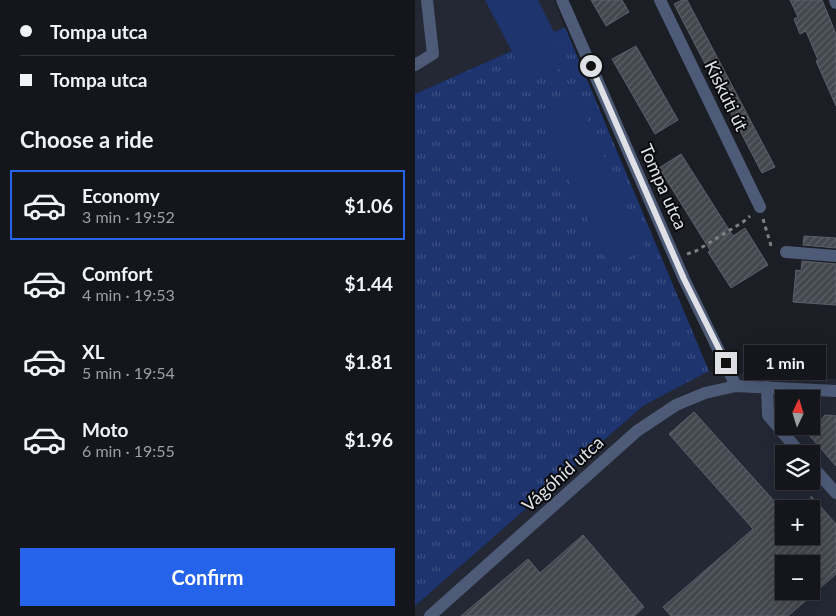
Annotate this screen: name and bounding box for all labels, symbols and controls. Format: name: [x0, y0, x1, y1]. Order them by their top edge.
text: Tompa utca: [50, 20, 148, 43]
route start: [580, 55, 602, 77]
street label: Kiskúti út: [700, 57, 754, 135]
text: Tompa utca: [50, 68, 148, 91]
text: Choose a ride: [20, 126, 154, 153]
street label: Tompa utca: [635, 141, 692, 233]
icon: car: [22, 183, 67, 228]
text: Economy: [82, 184, 160, 207]
text: $1.06: [344, 194, 393, 217]
text: 3 min · 19:52: [82, 207, 175, 226]
icon: car: [22, 261, 67, 306]
text: Comfort: [82, 262, 153, 285]
text: $1.44: [344, 272, 393, 295]
text: 4 min · 19:53: [82, 285, 175, 304]
icon: car: [22, 339, 67, 384]
text: XL: [82, 340, 105, 363]
callout: 1 min: [743, 346, 826, 380]
text: $1.81: [344, 350, 393, 373]
route end: [715, 352, 737, 374]
text: 1 min: [765, 353, 805, 372]
text: 5 min · 19:54: [82, 363, 175, 382]
north arrow: [775, 390, 820, 435]
map controls: [775, 390, 820, 600]
icon: car: [22, 417, 67, 462]
text: Moto: [82, 418, 128, 441]
text: $1.96: [344, 428, 393, 451]
street label: Vágóhíd utca: [517, 431, 608, 516]
text: 6 min · 19:55: [82, 441, 175, 460]
button: layers: [775, 445, 820, 490]
button: +: [775, 500, 820, 545]
button: Confirm: [20, 548, 395, 606]
button: −: [775, 555, 820, 600]

